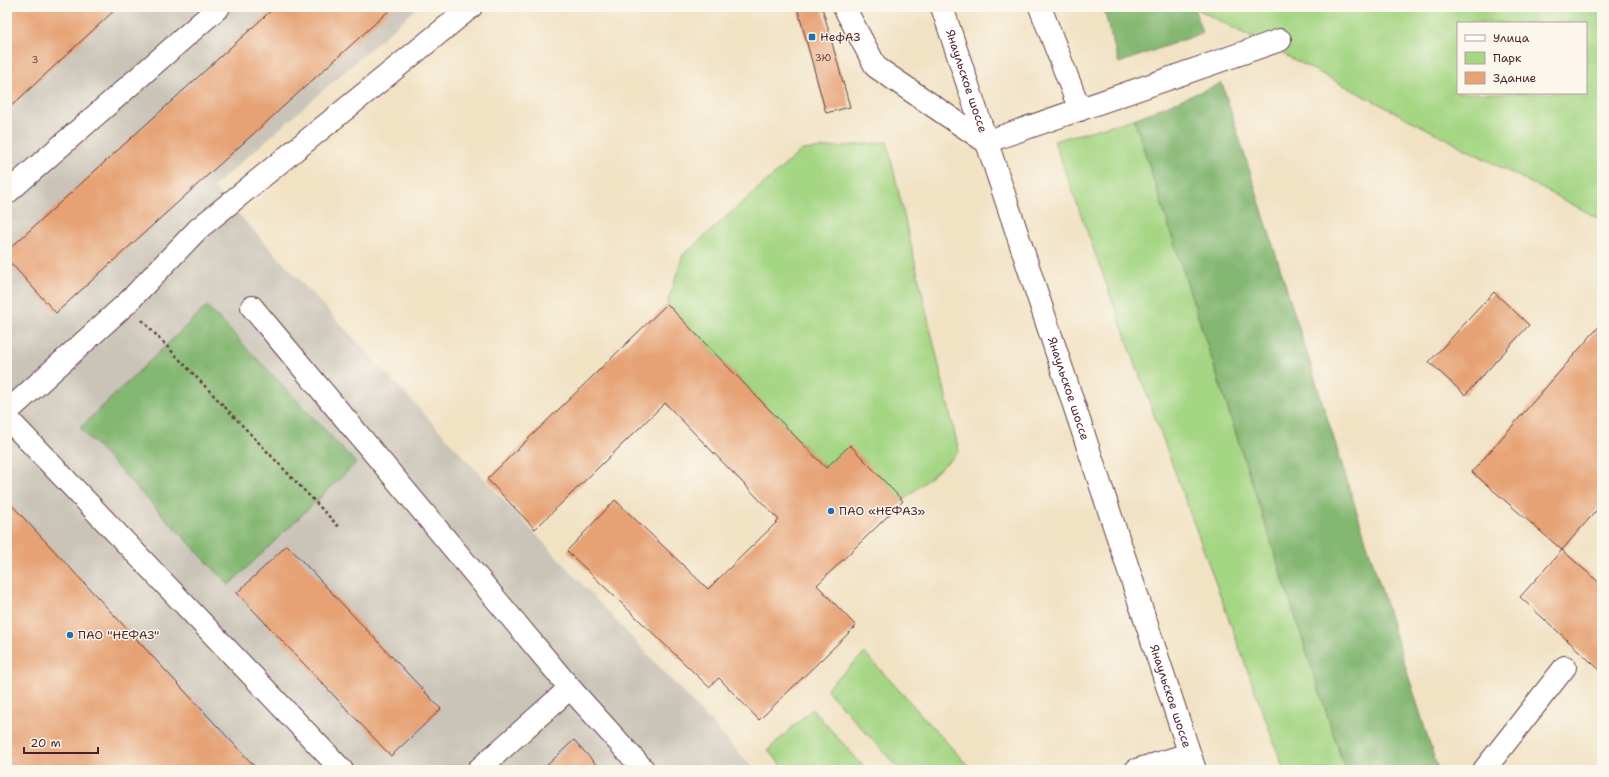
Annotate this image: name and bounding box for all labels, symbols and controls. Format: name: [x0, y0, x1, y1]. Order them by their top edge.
legend: [1457, 22, 1587, 94]
street label: Янаульское шоссе: [942, 27, 991, 135]
place label: НефАЗ: [820, 29, 860, 45]
text: Улица: [1493, 30, 1530, 46]
marker: НефАЗ: [807, 32, 817, 42]
text: Парк: [1493, 50, 1522, 66]
house number: 3Ю: [815, 51, 831, 64]
house number: 3: [32, 53, 39, 66]
text: Здание: [1493, 70, 1537, 86]
street label: Янаульское шоссе: [1044, 335, 1093, 442]
place label: ПАО «НЕФАЗ»: [839, 503, 926, 519]
marker: ПАО «НЕФАЗ»: [826, 506, 836, 516]
place label: ПАО "НЕФАЗ": [78, 627, 159, 643]
marker: ПАО "НЕФАЗ": [65, 630, 75, 640]
street label: Янаульское шоссе: [1146, 642, 1195, 750]
scale bar: [24, 729, 98, 755]
text: 20 m: [30, 735, 61, 751]

